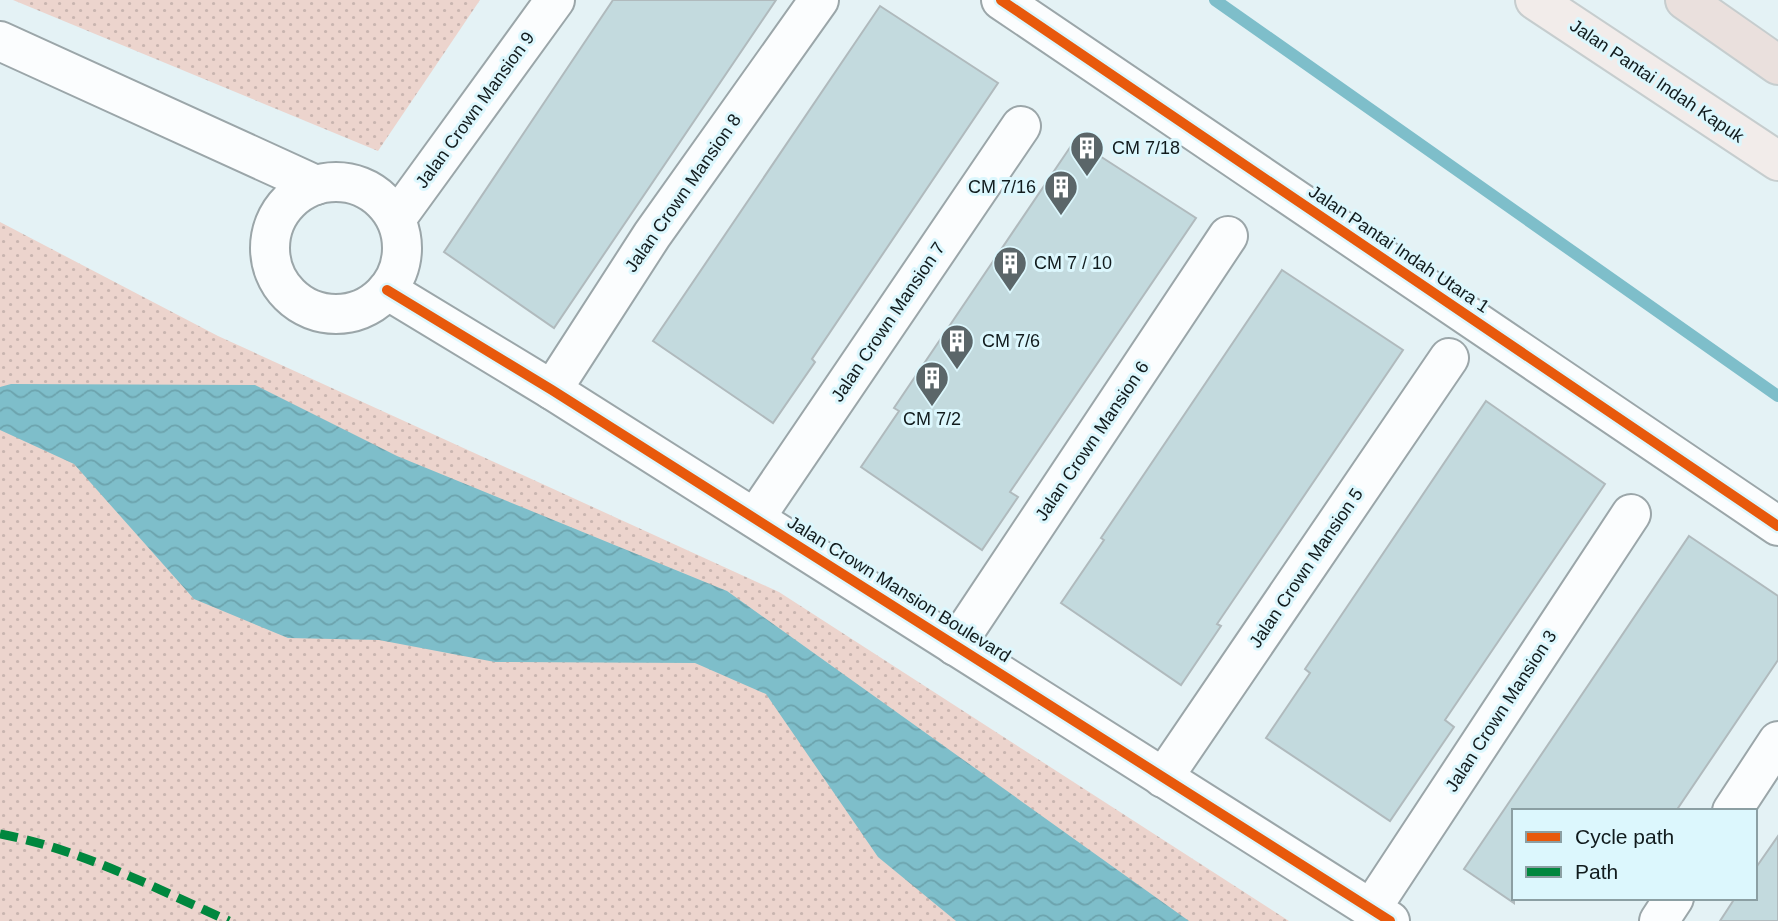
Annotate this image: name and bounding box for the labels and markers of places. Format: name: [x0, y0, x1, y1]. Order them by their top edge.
building icon: CM 7/18: [1068, 129, 1106, 178]
place label: CM 7/18: [1112, 138, 1180, 158]
building icon: CM 7/16: [1042, 168, 1080, 217]
place label: CM 7/16: [968, 177, 1036, 197]
building icon: CM 7 / 10: [991, 244, 1029, 293]
place label: CM 7 / 10: [1034, 253, 1112, 273]
building icon: CM 7/6: [938, 322, 976, 371]
place label: CM 7/6: [982, 331, 1040, 351]
building icon: CM 7/2: [913, 359, 951, 408]
place label: CM 7/2: [903, 409, 961, 429]

